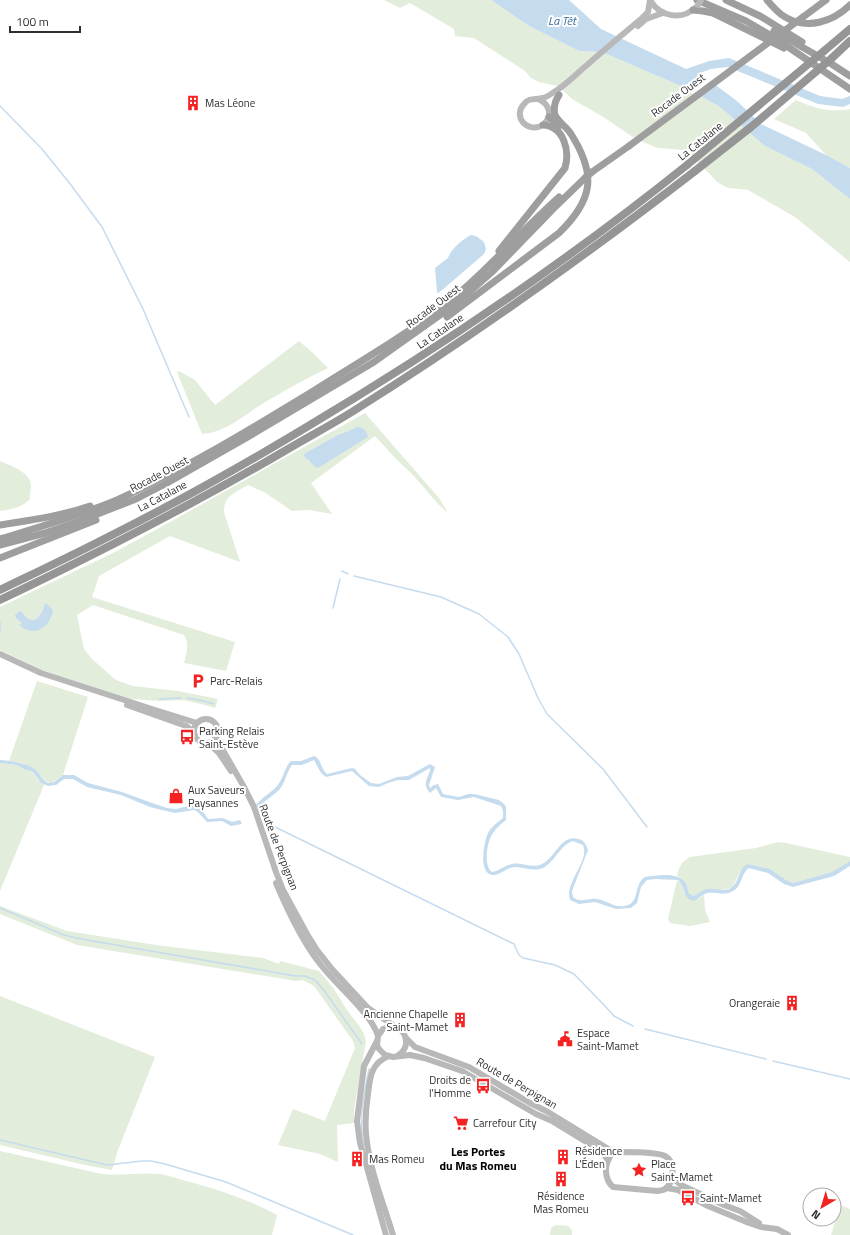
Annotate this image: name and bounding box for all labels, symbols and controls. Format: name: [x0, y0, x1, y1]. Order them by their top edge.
scale bar: [10, 8, 80, 34]
water label: La Têt: [548, 11, 577, 30]
text: 100 m: [16, 12, 49, 31]
street label: Rocade Ouest: [648, 69, 709, 121]
building icon: Mas Léone: [184, 94, 202, 112]
place label: Mas Léone: [205, 95, 256, 111]
street label: La Catalane: [674, 118, 726, 164]
street label: Rocade Ouest: [403, 280, 464, 332]
street label: La Catalane: [413, 309, 467, 353]
street label: Rocade Ouest: [127, 452, 191, 496]
street label: La Catalane: [135, 476, 190, 516]
parking icon: Parc-Relais: [189, 672, 207, 690]
place label: Parc-Relais: [210, 673, 263, 689]
place label: Parking Relais Saint-Estève: [199, 723, 264, 752]
bus stop icon: Parking Relais Saint-Estève: [178, 728, 196, 746]
place label: Aux Saveurs Paysannes: [188, 782, 245, 811]
shop icon: Aux Saveurs Paysannes: [167, 787, 185, 805]
street label: Route de Perpignan: [255, 802, 303, 892]
building icon: Orangeraie: [783, 994, 801, 1012]
place label: Orangeraie: [729, 995, 780, 1011]
place label: Ancienne Chapelle Saint-Mamet: [364, 1006, 448, 1035]
building icon: Ancienne Chapelle Saint-Mamet: [451, 1011, 469, 1029]
place label: Espace Saint-Mamet: [577, 1025, 639, 1054]
public building icon: Espace Saint-Mamet: [556, 1030, 574, 1048]
street label: Route de Perpignan: [474, 1053, 560, 1113]
place label: Droits de l'Homme: [429, 1072, 471, 1101]
bus stop icon: Droits de l'Homme: [474, 1077, 492, 1095]
supermarket icon: Carrefour City: [452, 1114, 470, 1132]
place label: Carrefour City: [473, 1115, 537, 1131]
district label: Les Portes du Mas Romeu: [439, 1142, 517, 1175]
place label: Résidence L'Éden: [575, 1143, 623, 1172]
building icon: Résidence L'Éden: [554, 1148, 572, 1166]
building icon: Mas Romeu: [348, 1150, 366, 1168]
place label: Mas Romeu: [369, 1151, 425, 1167]
place label: Place Saint-Mamet: [651, 1156, 713, 1185]
place icon: Place Saint-Mamet: [630, 1161, 648, 1179]
building icon: Résidence Mas Romeu: [552, 1170, 570, 1188]
north arrow: [802, 1187, 842, 1227]
place label: Résidence Mas Romeu: [533, 1188, 589, 1217]
bus stop icon: Saint-Mamet: [679, 1189, 697, 1207]
place label: Saint-Mamet: [700, 1190, 762, 1206]
text: N: [808, 1206, 824, 1224]

